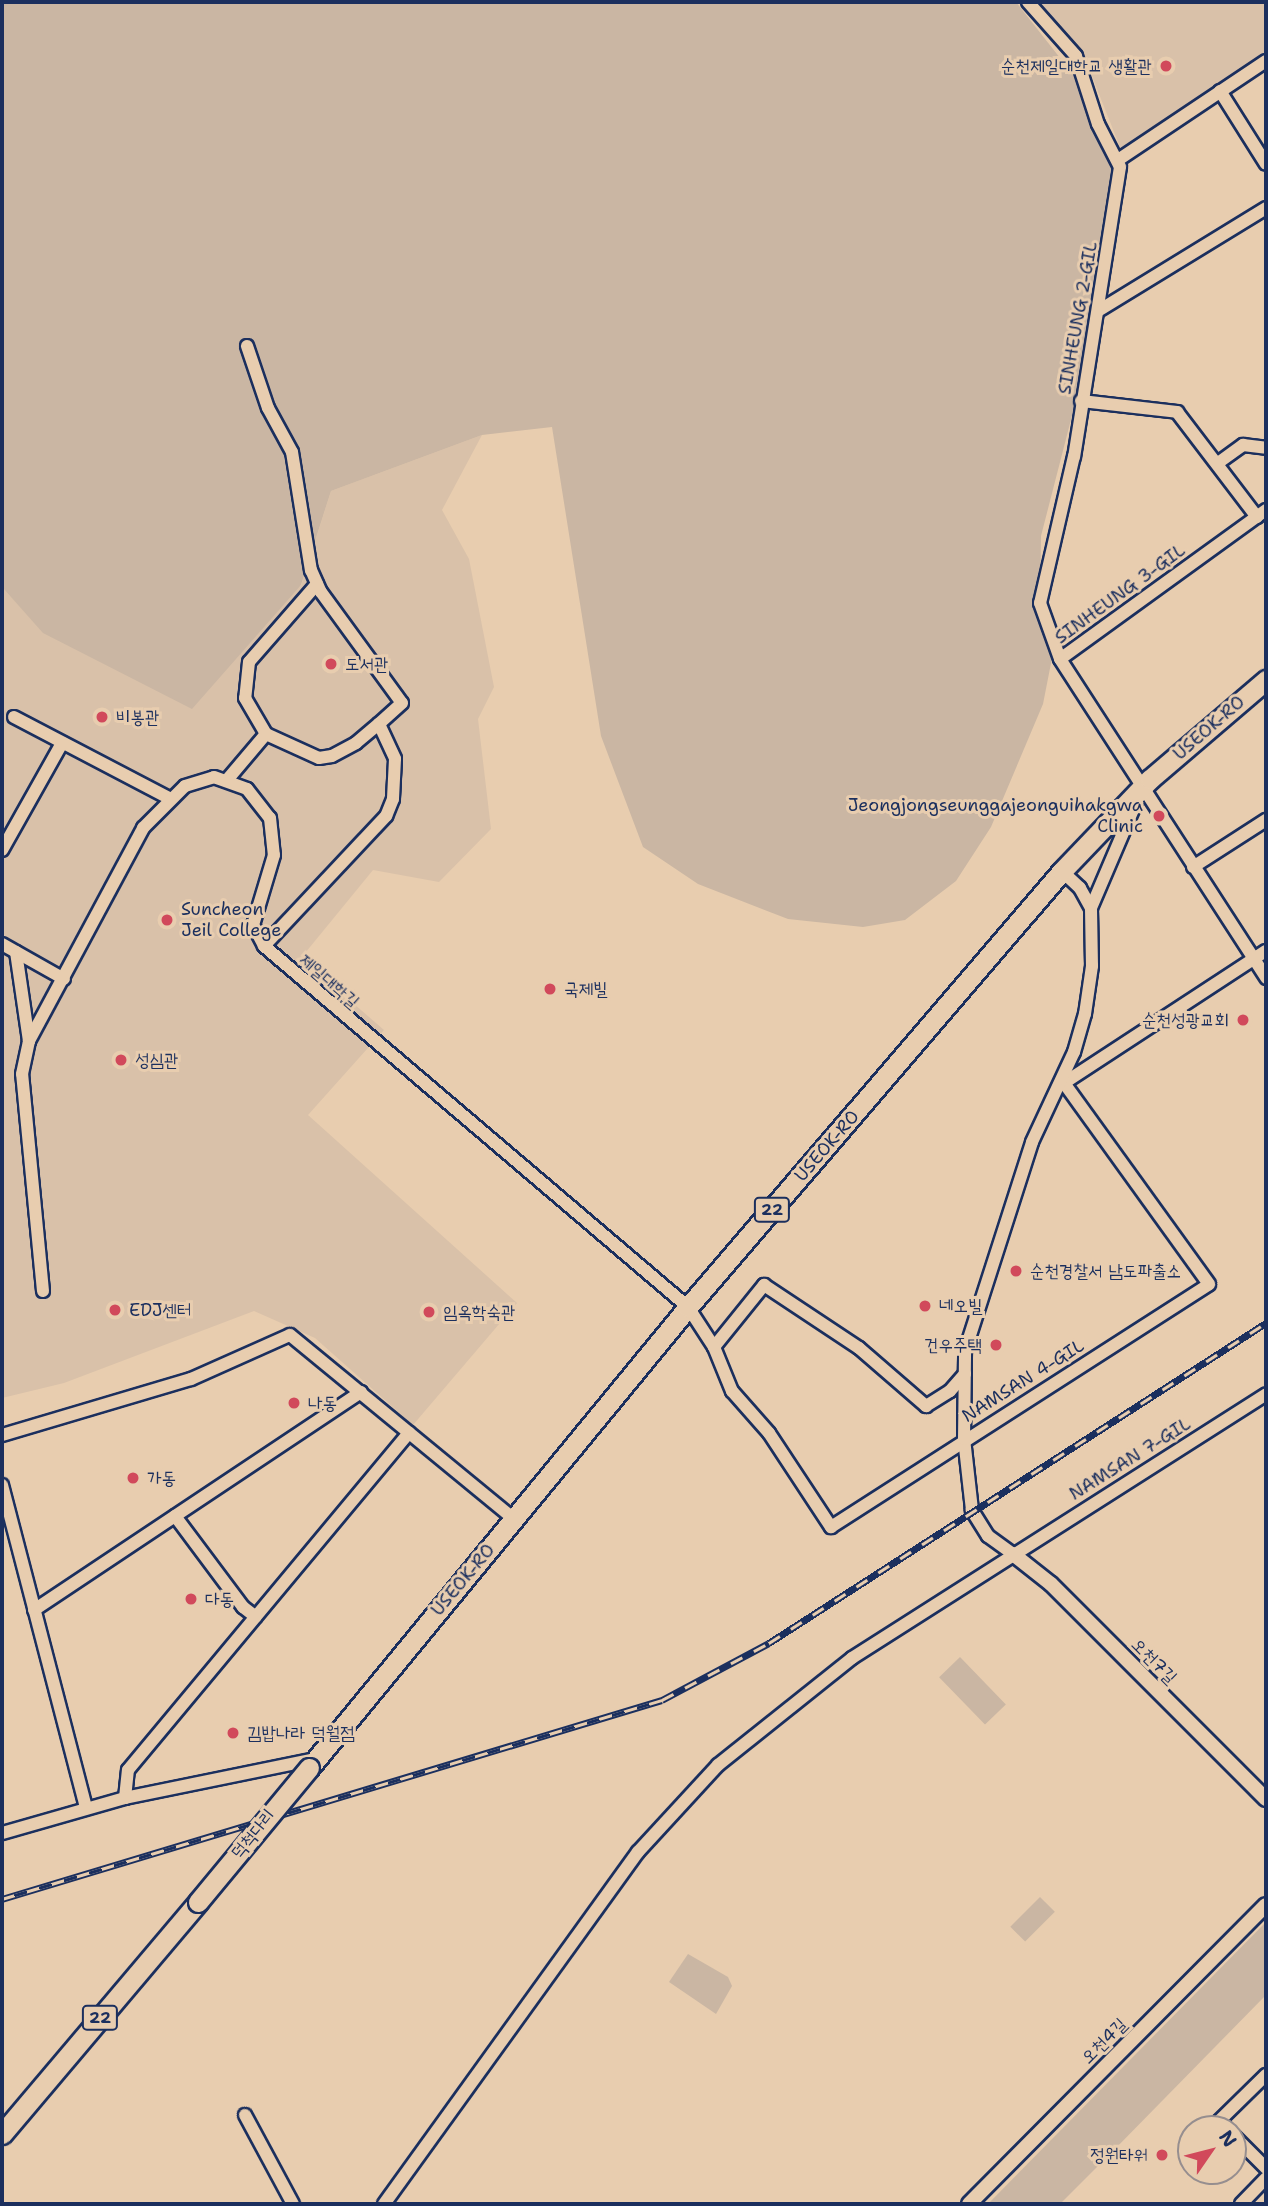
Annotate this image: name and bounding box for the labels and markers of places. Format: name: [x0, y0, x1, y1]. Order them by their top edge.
place label: 순천제일대학교 생활관: [1001, 55, 1152, 77]
marker: 순천제일대학교 생활관: [1158, 58, 1174, 74]
place label: 도서관: [345, 653, 388, 675]
marker: 도서관: [323, 656, 339, 672]
place label: 비봉관: [116, 706, 159, 728]
marker: 비봉관: [94, 709, 110, 725]
place label: Jeongjongseunggajeonguihakgwa Clinic: [848, 795, 1143, 838]
marker: Jeongjongseunggajeonguihakgwa Clinic: [1149, 806, 1169, 826]
place label: Suncheon Jeil College: [181, 899, 281, 942]
marker: Suncheon Jeil College: [159, 912, 175, 928]
place label: 국제빌: [564, 978, 607, 1000]
marker: 국제빌: [542, 981, 558, 997]
place label: 순천성광교회: [1142, 1009, 1229, 1031]
marker: 순천성광교회: [1235, 1012, 1251, 1028]
place label: 성심관: [135, 1049, 178, 1071]
marker: 성심관: [113, 1052, 129, 1068]
place label: 순천경찰서 남도파출소: [1030, 1260, 1181, 1282]
marker: 순천경찰서 남도파출소: [1008, 1263, 1024, 1279]
place label: 네오빌: [939, 1295, 982, 1317]
marker: 네오빌: [917, 1298, 933, 1314]
place label: EDJ센터: [129, 1299, 191, 1321]
place label: 임옥학숙관: [443, 1301, 515, 1323]
marker: EDJ센터: [107, 1302, 123, 1318]
marker: 임옥학숙관: [421, 1304, 437, 1320]
place label: 건우주택: [924, 1334, 982, 1356]
marker: 건우주택: [988, 1337, 1004, 1353]
place label: 나동: [308, 1392, 337, 1414]
marker: 나동: [286, 1395, 302, 1411]
place label: 가동: [147, 1467, 176, 1489]
marker: 가동: [125, 1470, 141, 1486]
place label: 다동: [205, 1588, 234, 1610]
marker: 다동: [183, 1591, 199, 1607]
place label: 김밥나라 덕월점: [247, 1722, 355, 1744]
marker: 김밥나라 덕월점: [225, 1725, 241, 1741]
place label: 정원타워: [1090, 2144, 1148, 2166]
marker: 정원타워: [1154, 2147, 1170, 2163]

